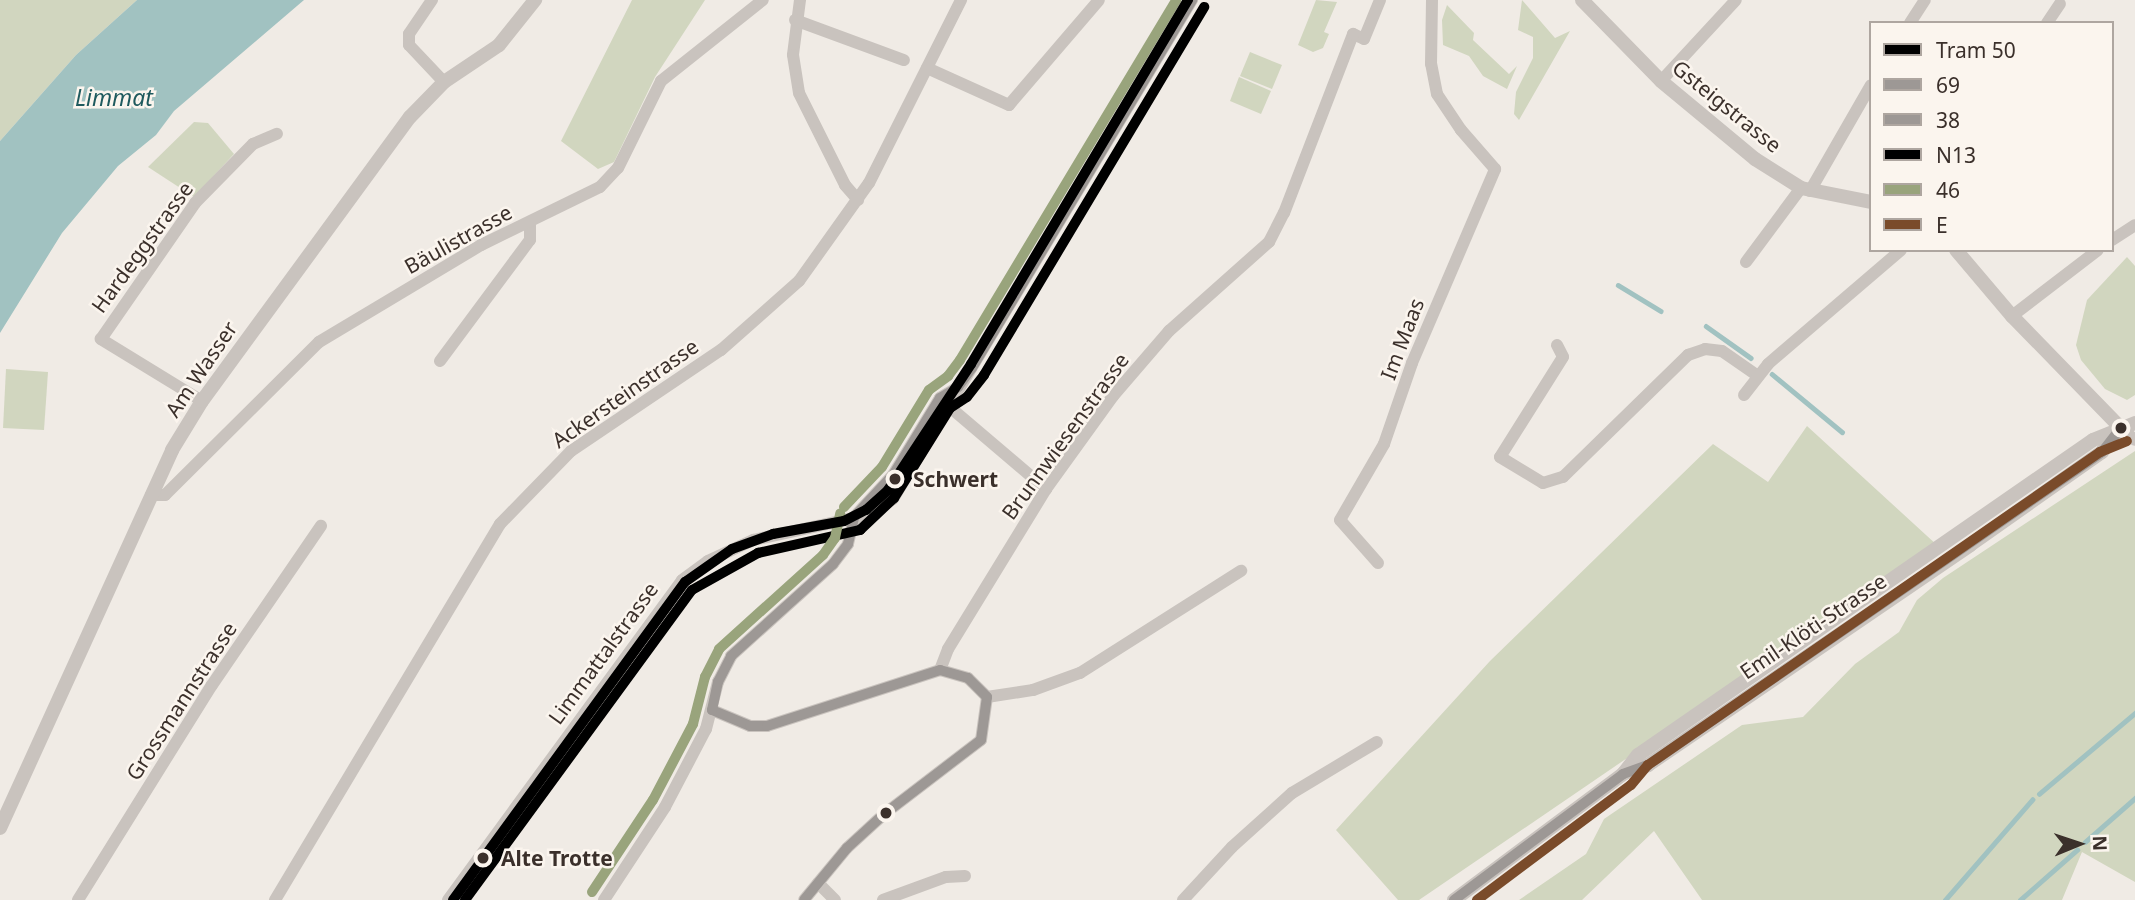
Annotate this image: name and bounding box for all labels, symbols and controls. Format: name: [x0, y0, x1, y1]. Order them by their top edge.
legend: [1869, 21, 2114, 252]
text: Tram 50: [1936, 36, 2016, 64]
street label: Gsteigstrasse: [1667, 54, 1787, 158]
text: 69: [1936, 71, 1960, 99]
water label: Limmat: [75, 83, 153, 111]
text: 38: [1936, 106, 1960, 134]
text: N13: [1936, 141, 1976, 169]
text: 46: [1936, 176, 1960, 204]
street label: Hardeggstrasse: [86, 177, 198, 317]
street label: Bäulistrasse: [400, 199, 516, 279]
text: E: [1936, 211, 1948, 239]
street label: Im Maas: [1375, 295, 1429, 383]
street label: Am Wasser: [160, 316, 242, 422]
street label: Ackersteinstrasse: [547, 333, 703, 453]
street label: Brunnwiesenstrasse: [996, 348, 1134, 524]
unlabelled marker: [2114, 421, 2128, 435]
place label: Schwert: [913, 466, 998, 492]
marker: Schwert: [883, 467, 907, 491]
street label: Emil-Klöti-Strasse: [1735, 568, 1891, 684]
street label: Limmattalstrasse: [543, 577, 663, 729]
street label: Grossmannstrasse: [120, 617, 242, 785]
unlabelled marker: [879, 806, 893, 820]
north arrow: [2044, 809, 2114, 879]
text: N: [2087, 835, 2113, 851]
place label: Alte Trotte: [501, 845, 613, 871]
marker: Alte Trotte: [471, 846, 495, 870]

